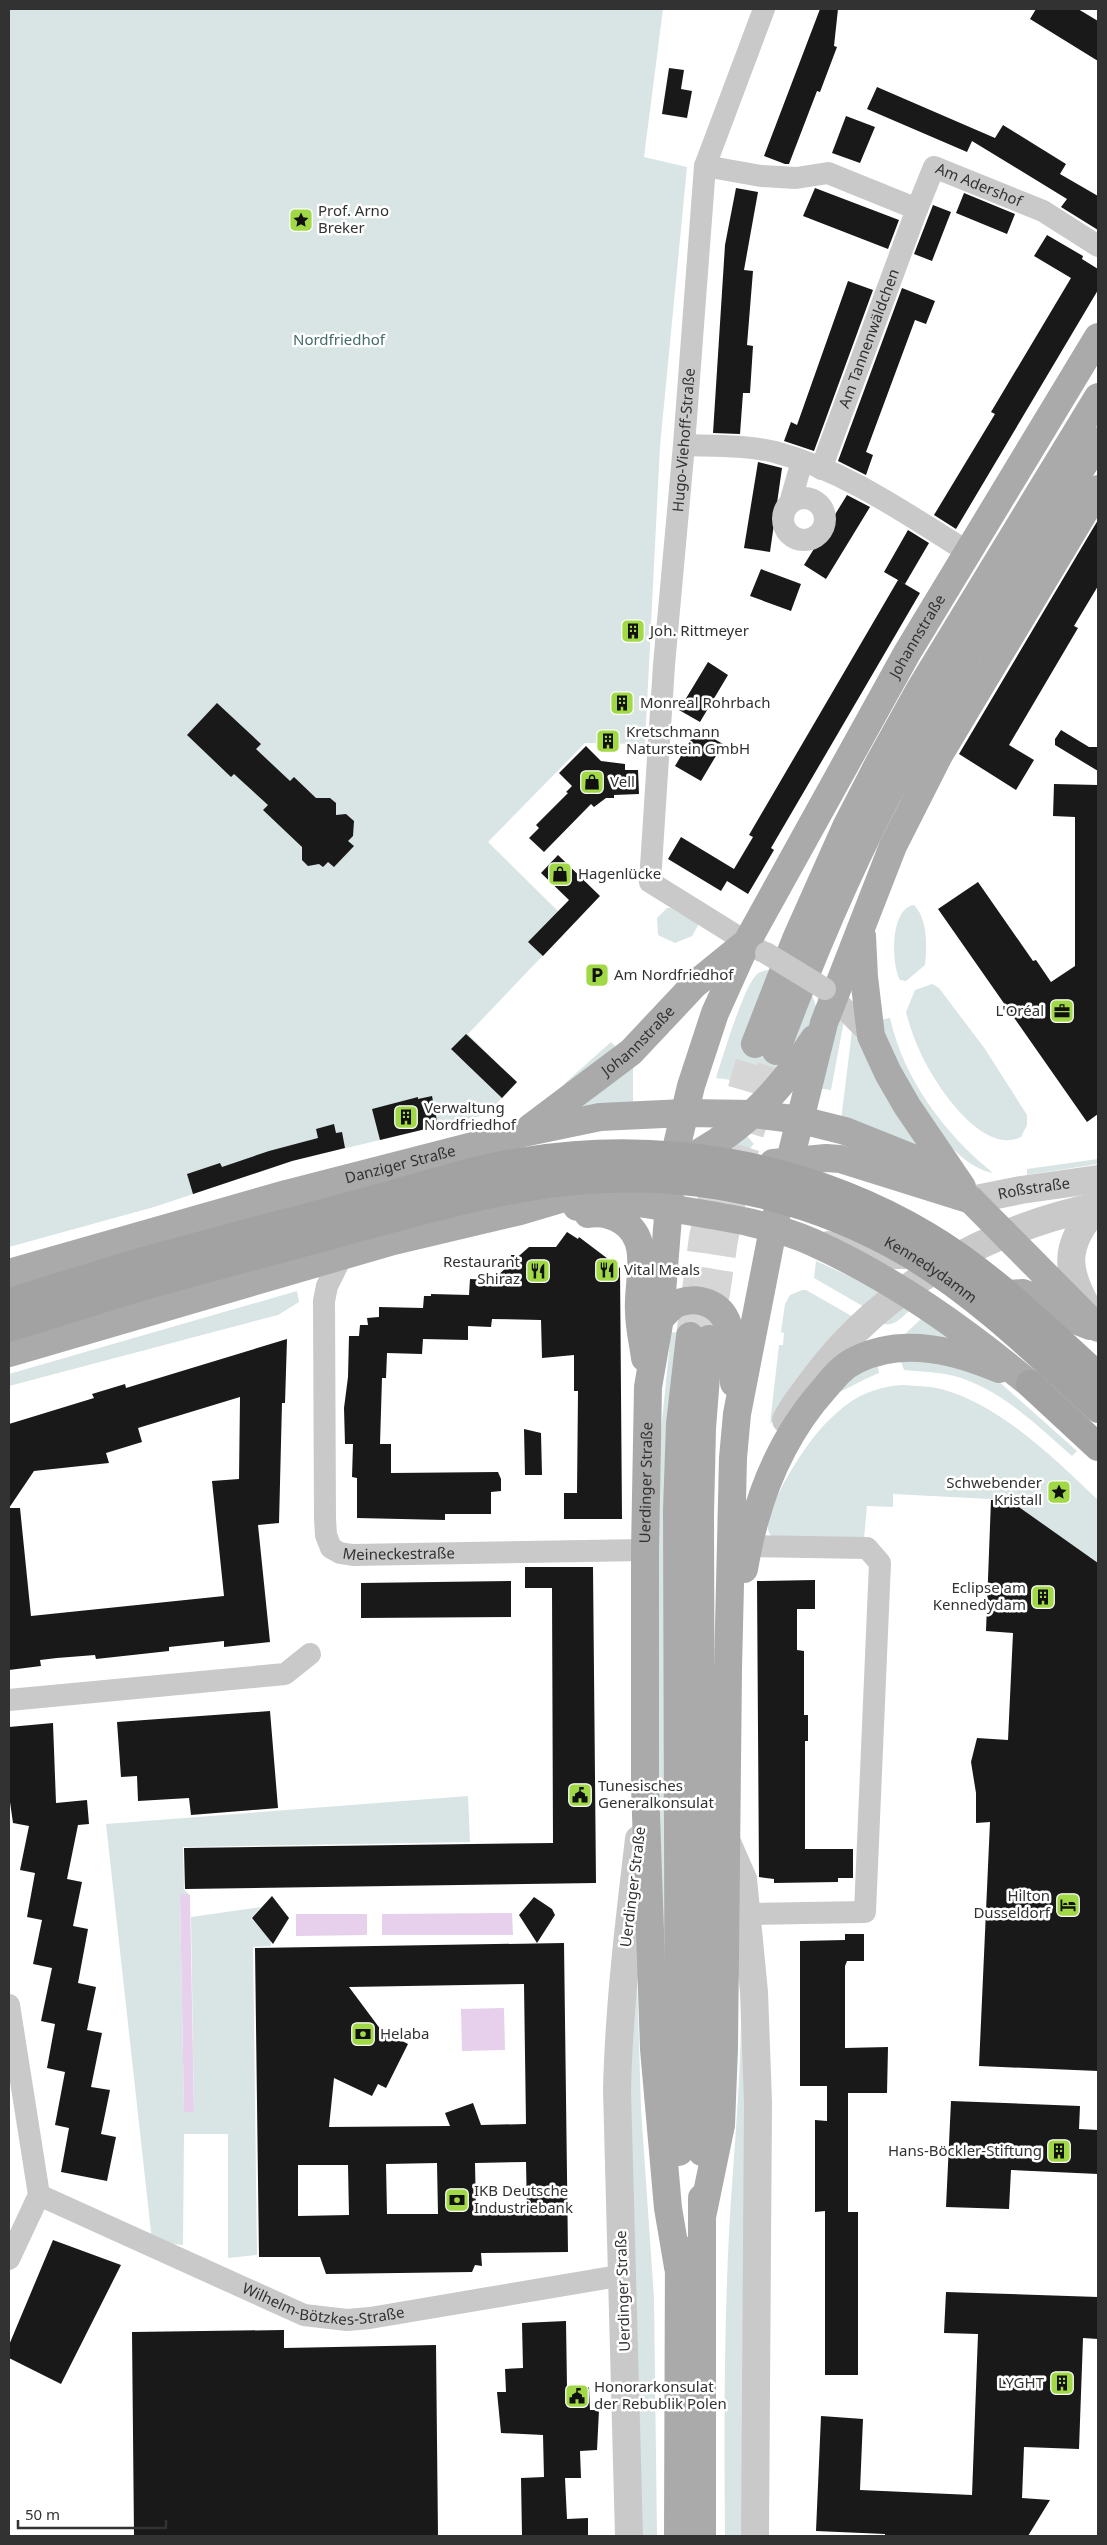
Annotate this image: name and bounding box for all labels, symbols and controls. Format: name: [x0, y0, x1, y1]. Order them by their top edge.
street label: Am Adershof: [933, 158, 1026, 211]
place label: Prof. Arno Breker: [318, 200, 389, 237]
place icon: Prof. Arno Breker: [288, 207, 314, 233]
street label: Am Tannenwäldchen: [833, 266, 903, 411]
park label: Nordfriedhof: [293, 329, 386, 349]
street label: Hugo-Viehoff-Straße: [667, 367, 699, 513]
street label: Johannstraße: [883, 590, 949, 683]
building icon: Joh. Rittmeyer: [620, 618, 646, 644]
place label: Joh. Rittmeyer: [648, 620, 749, 640]
building icon: Monreal Rohrbach: [609, 690, 635, 716]
place label: Monreal Rohrbach: [640, 692, 770, 712]
place label: Kretschmann Naturstein GmbH: [626, 721, 750, 758]
building icon: Kretschmann Naturstein GmbH: [595, 728, 621, 754]
shop icon: Vell: [579, 769, 605, 795]
place label: Vell: [610, 771, 635, 791]
shop icon: Hagenlücke: [547, 861, 573, 887]
place label: Hagenlücke: [578, 863, 661, 883]
parking icon: Am Nordfriedhof: [584, 962, 610, 988]
place label: Am Nordfriedhof: [614, 964, 734, 984]
office icon: L'Oréal: [1049, 998, 1075, 1024]
place label: L'Oréal: [996, 1000, 1044, 1020]
street label: Johannstraße: [595, 1001, 678, 1081]
place label: Verwaltung Nordfriedhof: [424, 1097, 517, 1134]
building icon: Verwaltung Nordfriedhof: [393, 1104, 419, 1130]
street label: Danziger Straße: [343, 1140, 457, 1187]
street label: Roßstraße: [996, 1172, 1071, 1203]
street label: Kennedydamm: [881, 1231, 982, 1307]
place label: Restaurant Shiraz: [443, 1251, 521, 1288]
restaurant icon: Vital Meals: [594, 1257, 620, 1283]
restaurant icon: Restaurant Shiraz: [525, 1258, 551, 1284]
place label: Vital Meals: [624, 1259, 700, 1279]
street label: Uerdinger Straße: [634, 1422, 656, 1544]
place label: Schwebender Kristall: [946, 1472, 1042, 1509]
place icon: Schwebender Kristall: [1046, 1479, 1072, 1505]
street label: Meineckestraße: [341, 1542, 455, 1564]
place label: Eclipse am Kennedydam: [933, 1577, 1026, 1614]
building icon: Eclipse am Kennedydam: [1030, 1584, 1056, 1610]
place label: Tunesisches Generalkonsulat: [598, 1775, 714, 1812]
public building icon: Tunesisches Generalkonsulat: [567, 1782, 593, 1808]
street label: Uerdinger Straße: [615, 1825, 649, 1948]
place label: Hilton Dusseldorf: [973, 1885, 1051, 1922]
hotel icon: Hilton Dusseldorf: [1055, 1892, 1081, 1918]
bank icon: Helaba: [350, 2021, 376, 2047]
place label: Helaba: [380, 2023, 430, 2043]
building icon: Hans-Böckler-Stiftung: [1046, 2138, 1072, 2164]
place label: Hans-Böckler-Stiftung: [888, 2140, 1042, 2160]
place label: IKB Deutsche Industriebank: [474, 2180, 573, 2217]
bank icon: IKB Deutsche Industriebank: [444, 2187, 470, 2213]
street label: Uerdinger Straße: [610, 2230, 634, 2352]
street label: Wilhelm-Bötzkes-Straße: [239, 2277, 406, 2329]
building icon: LYGHT: [1049, 2370, 1075, 2396]
place label: LYGHT: [998, 2372, 1045, 2392]
place label: Honorarkonsulat der Rebublik Polen: [594, 2376, 727, 2413]
public building icon: Honorarkonsulat der Rebublik Polen: [564, 2383, 590, 2409]
scale bar: [18, 2498, 165, 2530]
text: 50 m: [25, 2504, 60, 2524]

